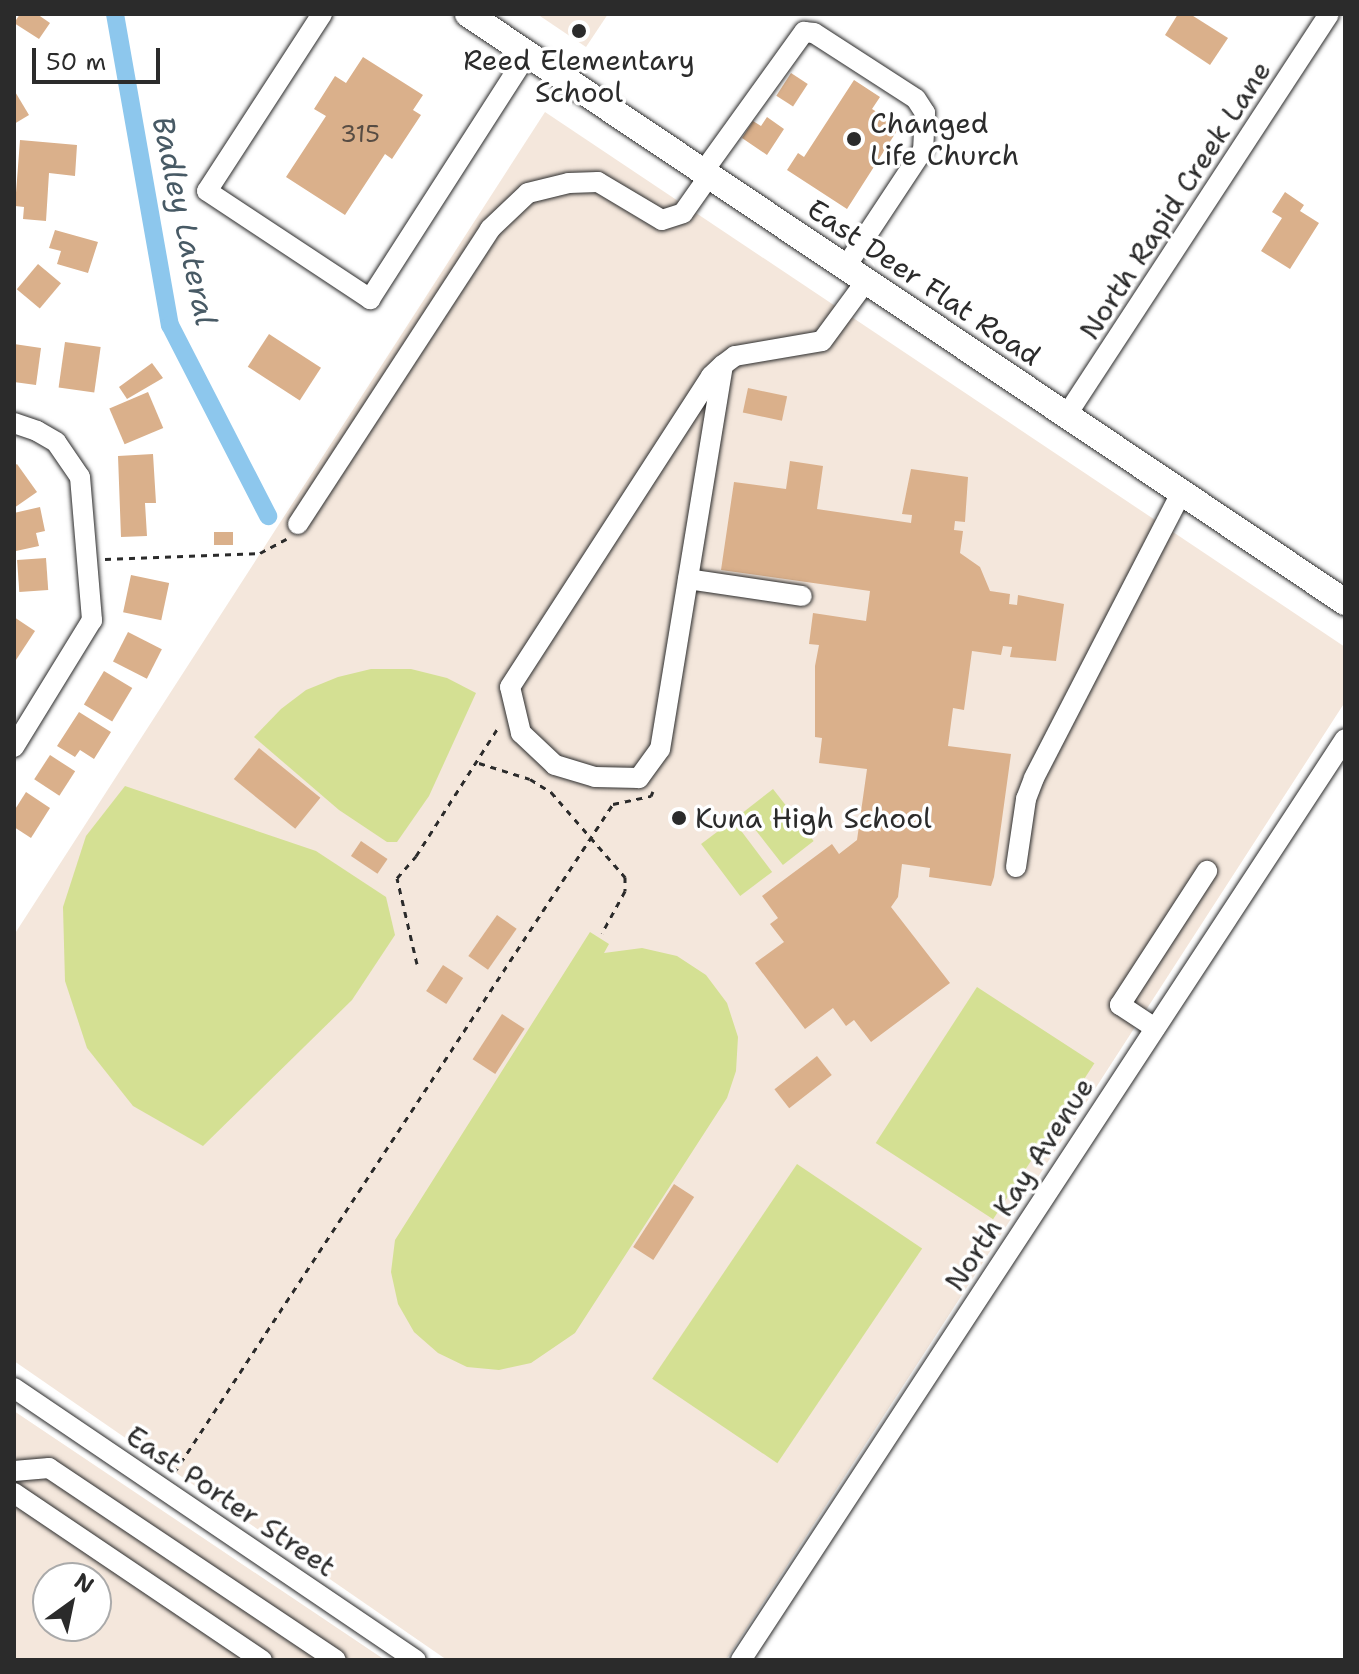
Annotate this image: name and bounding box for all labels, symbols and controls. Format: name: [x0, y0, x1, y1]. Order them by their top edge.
marker: Reed Elementary School: [570, 22, 588, 40]
scale bar: [36, 32, 164, 82]
place label: Reed Elementary School: [463, 43, 695, 109]
text: 50 m: [46, 46, 106, 78]
street label: North Rapid Creek Lane: [1072, 54, 1278, 346]
place label: Changed Life Church: [870, 106, 1019, 172]
water label: Badley Lateral: [144, 113, 224, 329]
house number: 315: [340, 121, 380, 149]
marker: Changed Life Church: [845, 130, 863, 148]
street label: East Deer Flat Road: [801, 191, 1047, 373]
place label: Kuna High School: [695, 801, 932, 835]
marker: Kuna High School: [670, 809, 688, 827]
street label: North Kay Avenue: [937, 1071, 1101, 1297]
street label: East Porter Street: [120, 1418, 342, 1584]
north arrow: [32, 1562, 112, 1642]
text: N: [69, 1566, 99, 1600]

